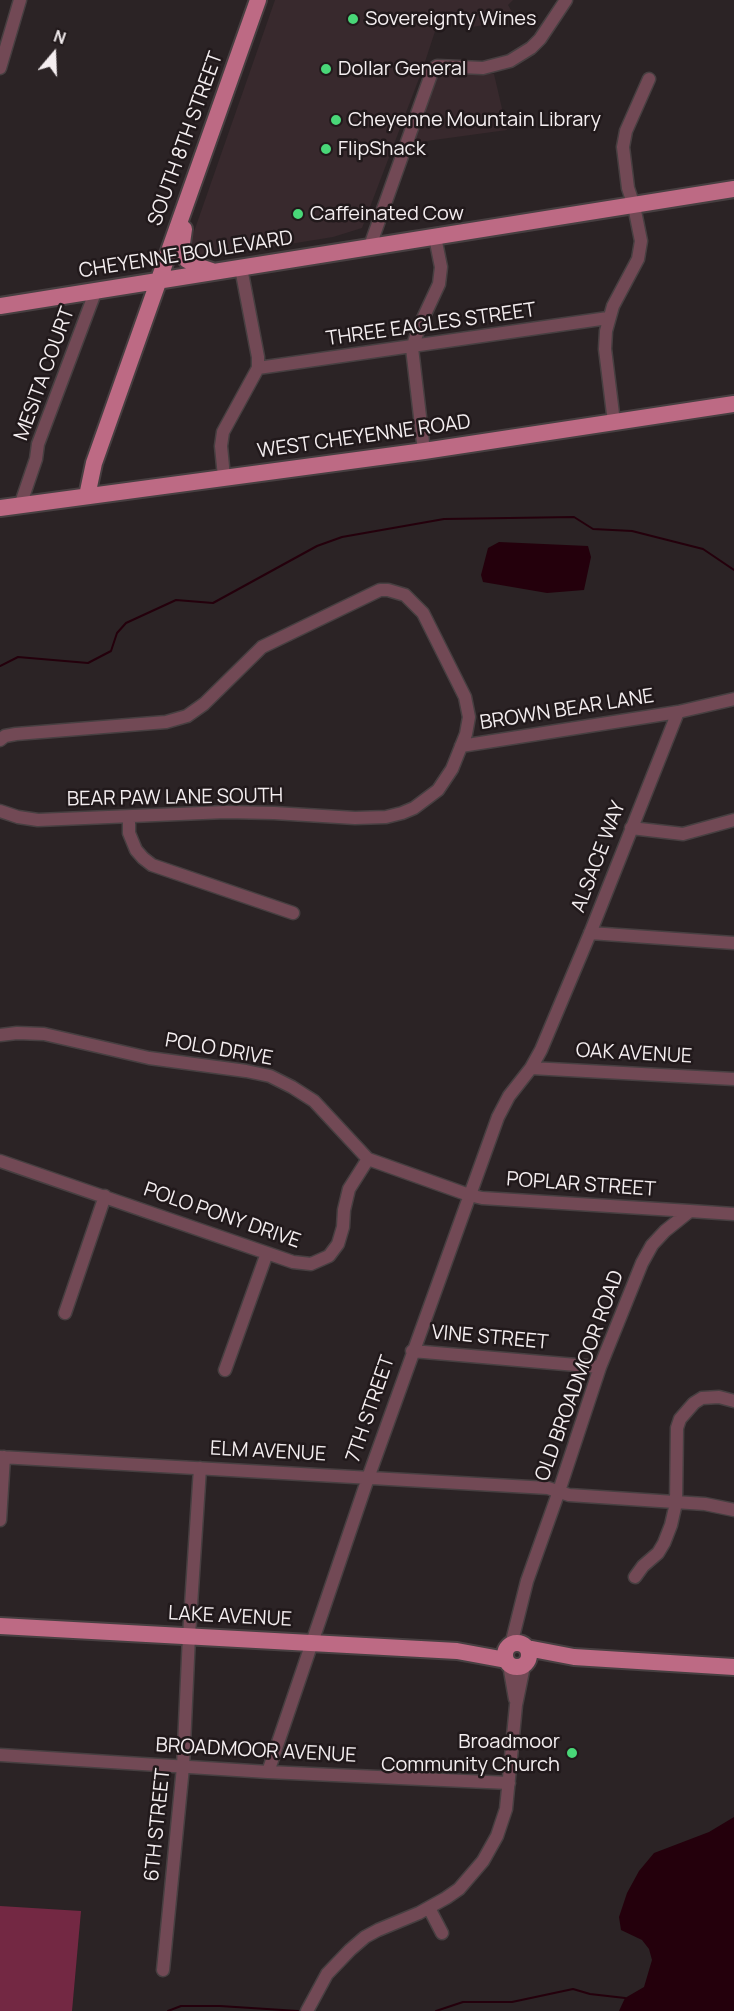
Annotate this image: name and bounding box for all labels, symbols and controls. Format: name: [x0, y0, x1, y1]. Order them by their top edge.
place label: Sovereignty Wines: [365, 7, 537, 31]
marker: Sovereignty Wines: [346, 12, 360, 26]
north arrow: [24, 24, 84, 84]
text: N: [51, 25, 69, 49]
street label: SOUTH 8TH STREET: [143, 49, 229, 229]
place label: Dollar General: [338, 57, 467, 81]
marker: Dollar General: [319, 62, 333, 76]
place label: Cheyenne Mountain Library: [348, 108, 601, 132]
marker: Cheyenne Mountain Library: [329, 113, 343, 127]
place label: FlipShack: [338, 137, 426, 161]
marker: FlipShack: [319, 142, 333, 156]
place label: Caffeinated Cow: [310, 202, 464, 226]
marker: Caffeinated Cow: [291, 207, 305, 221]
street label: CHEYENNE BOULEVARD: [77, 226, 295, 284]
street label: THREE EAGLES STREET: [324, 298, 538, 352]
street label: MESITA COURT: [10, 304, 80, 444]
street label: WEST CHEYENNE ROAD: [256, 410, 472, 464]
street label: BROWN BEAR LANE: [478, 684, 656, 736]
street label: BEAR PAW LANE SOUTH: [67, 784, 283, 812]
street label: ALSACE WAY: [567, 798, 631, 916]
street label: POLO DRIVE: [163, 1029, 275, 1071]
street label: OAK AVENUE: [575, 1039, 693, 1069]
street label: POPLAR STREET: [505, 1168, 657, 1202]
street label: POLO PONY DRIVE: [140, 1178, 304, 1254]
street label: OLD BROADMOOR ROAD: [531, 1267, 629, 1485]
street label: VINE STREET: [430, 1321, 550, 1355]
street label: 7TH STREET: [342, 1352, 400, 1466]
street label: ELM AVENUE: [209, 1437, 327, 1467]
street label: LAKE AVENUE: [167, 1602, 293, 1632]
place label: Broadmoor Community Church: [381, 1730, 560, 1777]
street label: BROADMOOR AVENUE: [155, 1734, 357, 1768]
marker: Broadmoor Community Church: [565, 1746, 579, 1760]
street label: 6TH STREET: [140, 1767, 176, 1883]

